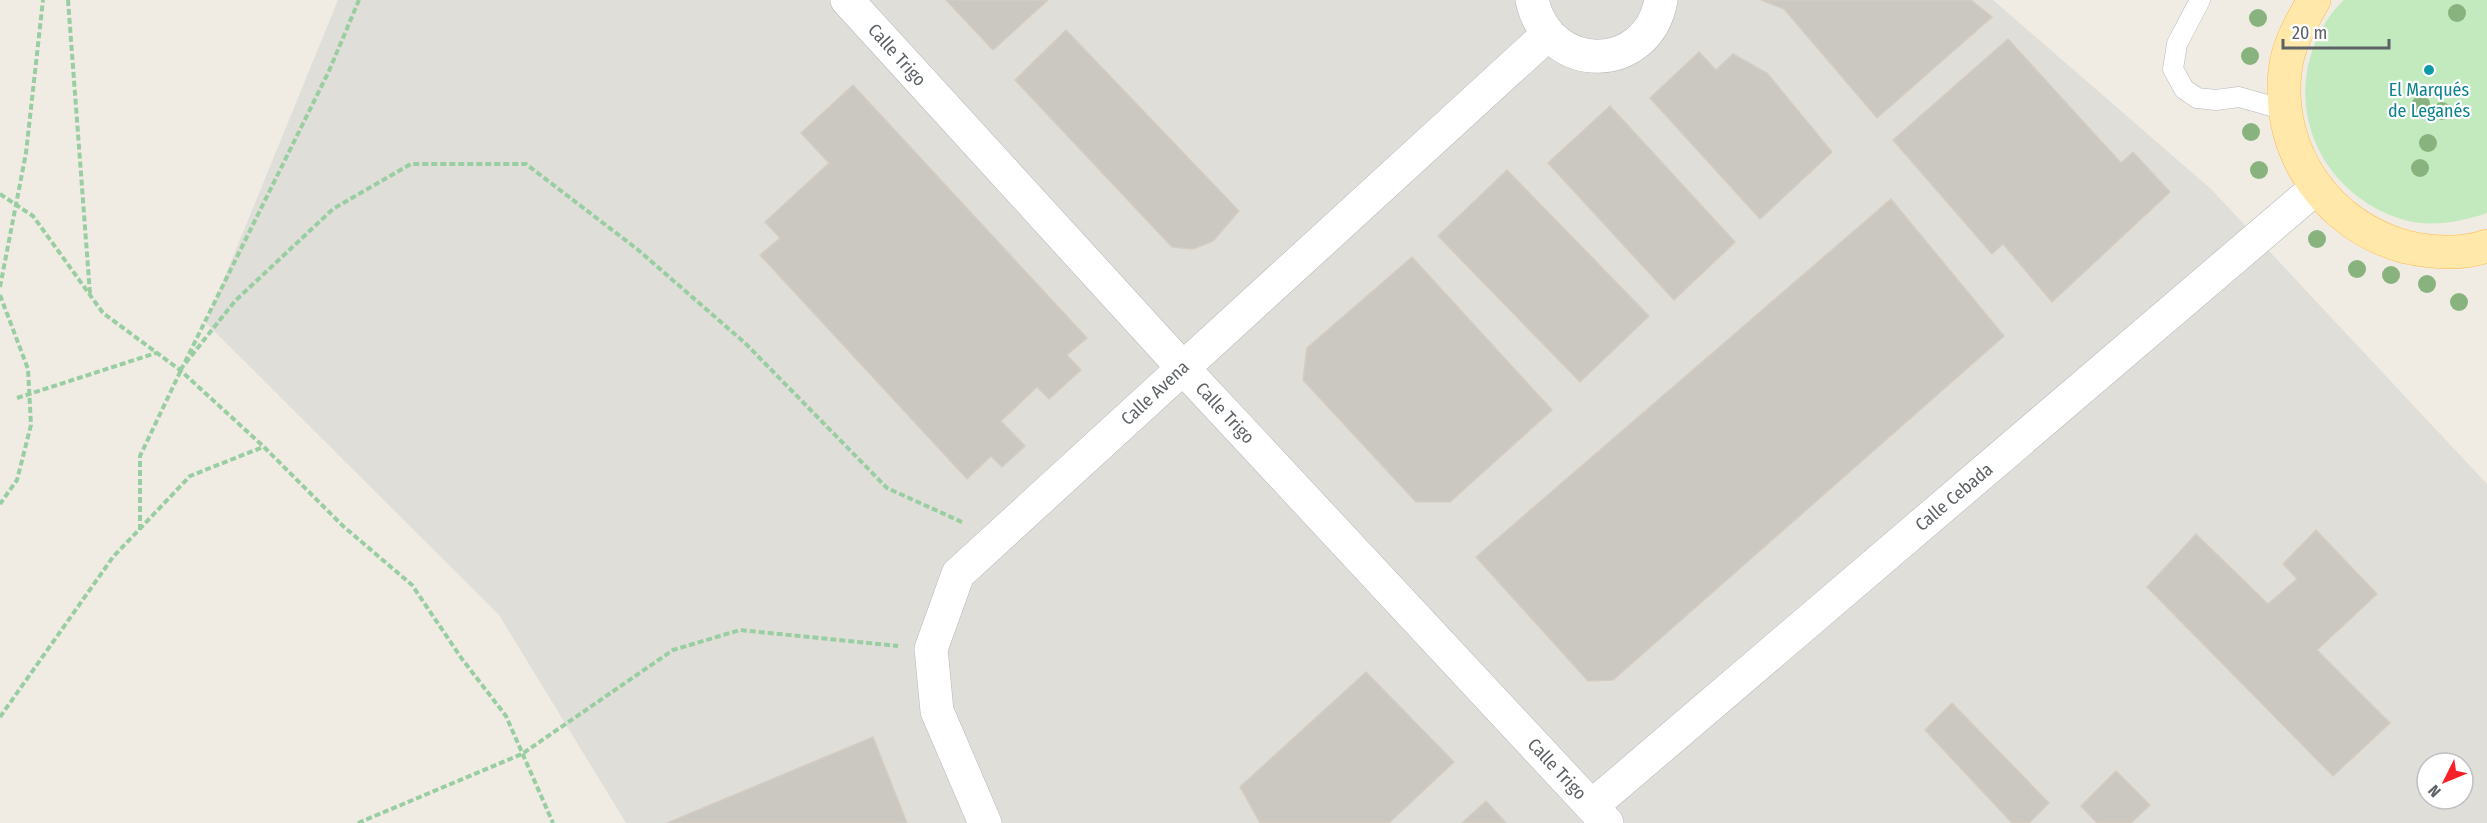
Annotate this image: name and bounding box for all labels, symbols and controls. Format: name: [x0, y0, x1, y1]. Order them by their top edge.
scale bar: [2283, 12, 2390, 50]
street label: Calle Trigo: [863, 19, 931, 91]
text: 20 m: [2292, 22, 2327, 44]
marker: El Marqués de Leganés: [2422, 63, 2436, 77]
place label: El Marqués de Leganés: [2388, 79, 2470, 122]
street label: Calle Avena: [1117, 356, 1194, 430]
street label: Calle Trigo: [1191, 378, 1259, 448]
street label: Calle Cebada: [1911, 458, 1997, 536]
street label: Calle Trigo: [1523, 734, 1591, 804]
north arrow: [2415, 751, 2475, 811]
text: N: [2424, 781, 2445, 801]

